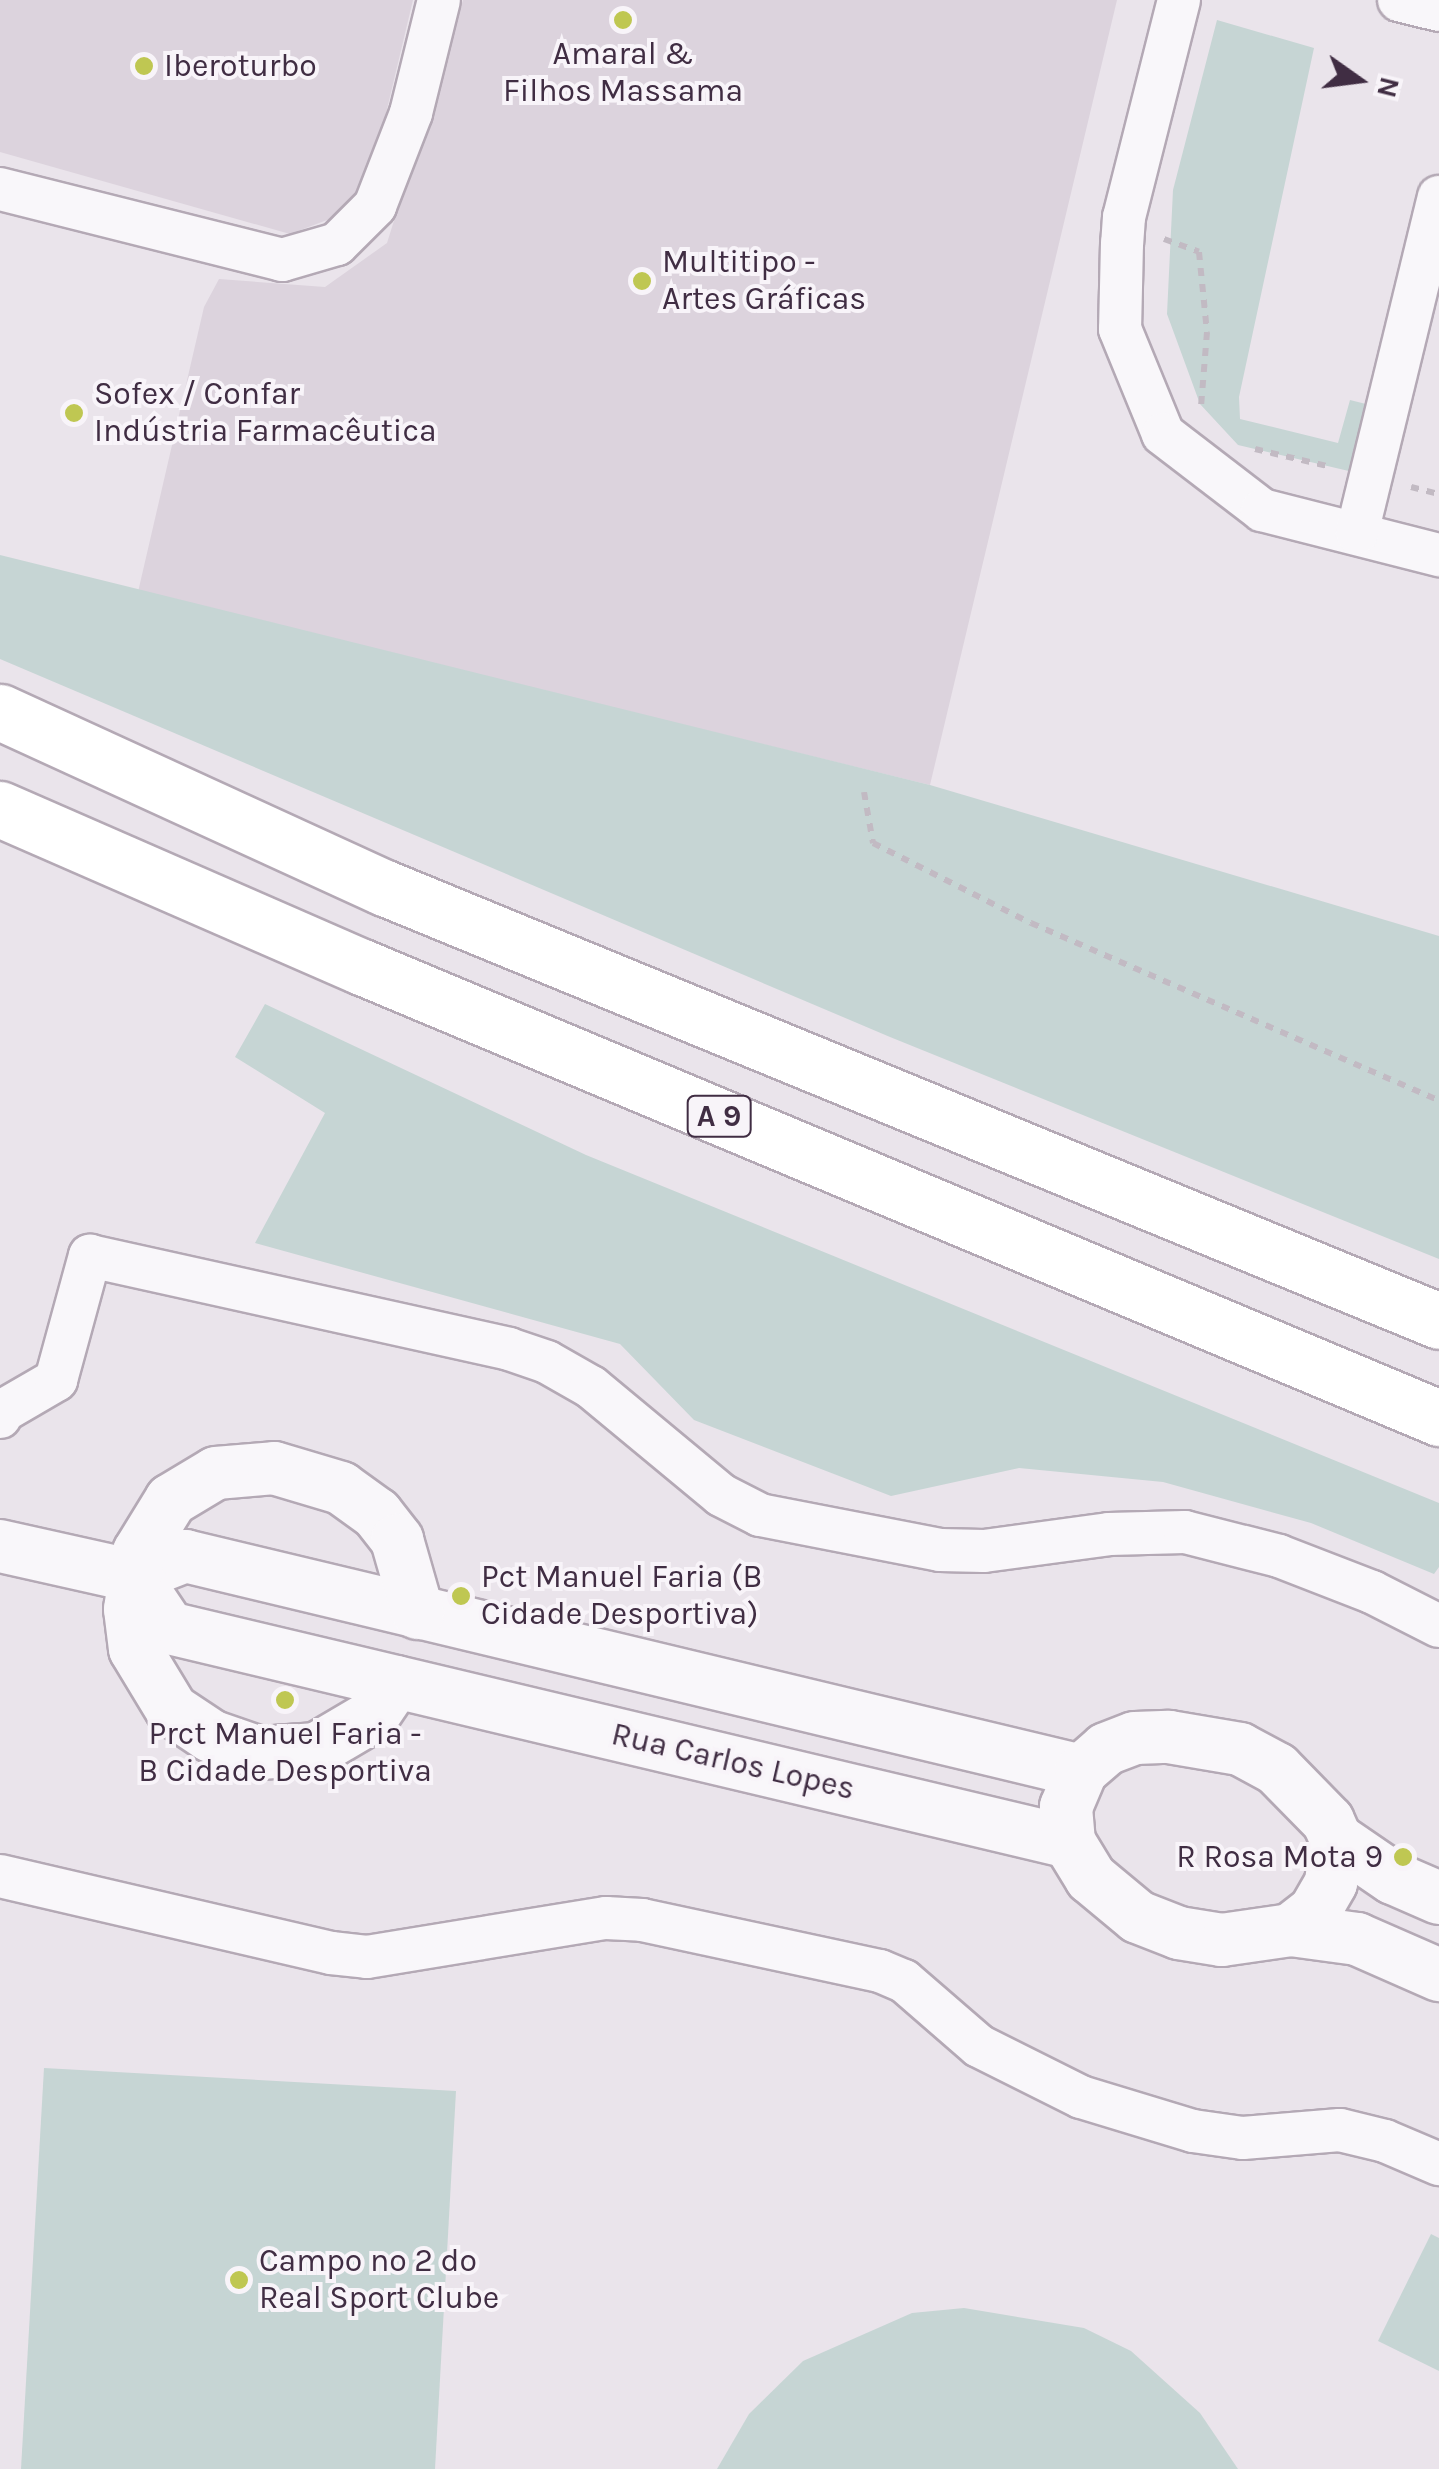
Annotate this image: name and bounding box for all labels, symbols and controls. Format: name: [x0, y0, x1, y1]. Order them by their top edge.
marker: Amaral & Filhos Massama: [612, 9, 634, 31]
north arrow: [1309, 30, 1409, 130]
place label: Amaral & Filhos Massama: [503, 36, 743, 111]
place label: Iberoturbo: [164, 47, 317, 85]
marker: Iberoturbo: [133, 55, 155, 77]
text: N: [1370, 74, 1407, 101]
place label: Multitipo - Artes Gráficas: [662, 244, 866, 319]
marker: Multitipo - Artes Gráficas: [631, 270, 653, 292]
place label: Sofex / Confar Indústria Farmacêutica: [94, 376, 437, 451]
marker: Sofex / Confar Indústria Farmacêutica: [63, 402, 85, 424]
road number: A 9: [686, 1091, 752, 1141]
place label: Pct Manuel Faria (B Cidade Desportiva): [481, 1559, 762, 1634]
marker: Pct Manuel Faria (B Cidade Desportiva): [450, 1585, 472, 1607]
marker: Prct Manuel Faria - B Cidade Desportiva: [274, 1689, 296, 1711]
street label: Rua Carlos Lopes: [608, 1715, 858, 1809]
place label: Prct Manuel Faria - B Cidade Desportiva: [138, 1716, 432, 1791]
place label: R Rosa Mota 9: [1176, 1838, 1383, 1876]
marker: R Rosa Mota 9: [1392, 1846, 1414, 1868]
place label: Campo nº 2 do Real Sport Clube: [259, 2243, 499, 2318]
marker: Campo nº 2 do Real Sport Clube: [228, 2269, 250, 2291]

